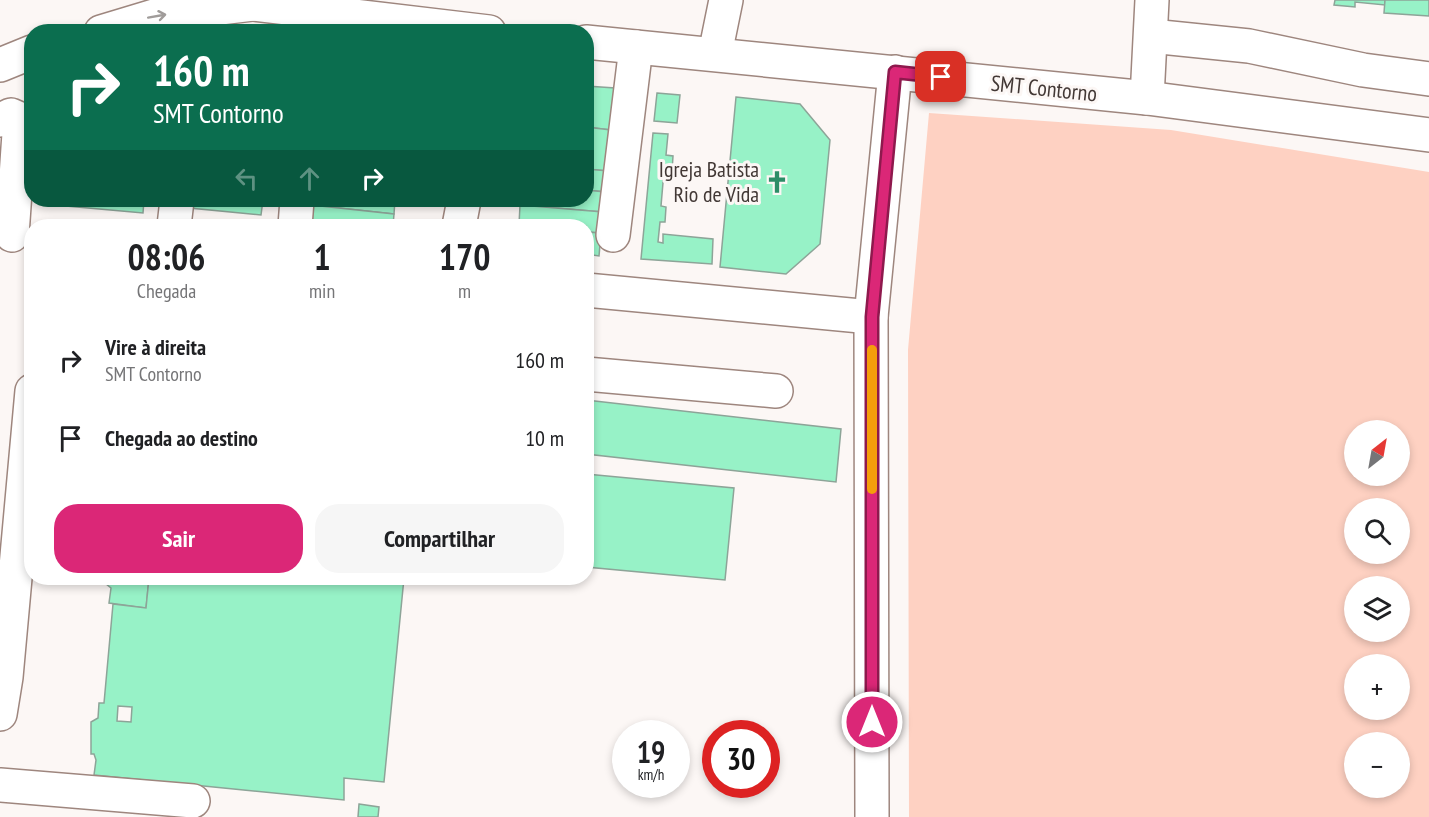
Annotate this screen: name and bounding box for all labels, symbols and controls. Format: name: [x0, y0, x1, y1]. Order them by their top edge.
one-way arrow: [147, 10, 166, 21]
text: 160 m: [153, 43, 250, 98]
icon: right: [54, 48, 132, 126]
pin: [915, 51, 966, 102]
icon: arrive: [924, 60, 957, 93]
street label: SMT Contorno: [990, 69, 1098, 107]
text: SMT Contorno: [153, 96, 284, 130]
place label: Igreja Batista Rio de Vida: [659, 155, 759, 208]
icon: left: [230, 162, 263, 195]
icon: ahead: [293, 162, 326, 195]
icon: right: [356, 162, 389, 195]
church icon: Igreja Batista Rio de Vida: [764, 169, 790, 195]
text: 08:06: [128, 233, 205, 280]
text: 1: [313, 233, 331, 280]
text: 170: [439, 233, 490, 280]
text: Chegada: [137, 278, 196, 304]
text: min: [309, 278, 335, 304]
text: m: [458, 278, 471, 304]
text: Vire à direita: [105, 333, 206, 361]
icon: right: [54, 344, 87, 377]
text: 160 m: [515, 346, 564, 374]
text: SMT Contorno: [105, 361, 202, 387]
north arrow: [1344, 420, 1410, 486]
map controls: [1344, 420, 1410, 798]
icon: arrive: [54, 422, 87, 455]
text: Chegada ao destino: [105, 424, 258, 452]
text: 10 m: [525, 424, 564, 452]
button: search: [1344, 498, 1410, 564]
button: Sair: [54, 504, 303, 573]
button: Compartilhar: [315, 504, 564, 573]
button: layers: [1344, 576, 1410, 642]
button: +: [1344, 654, 1410, 720]
position arrow: [840, 690, 904, 754]
speed limit sign: 30: [702, 720, 780, 798]
text: 19: [637, 732, 665, 771]
button: −: [1344, 732, 1410, 798]
text: km/h: [638, 765, 664, 784]

